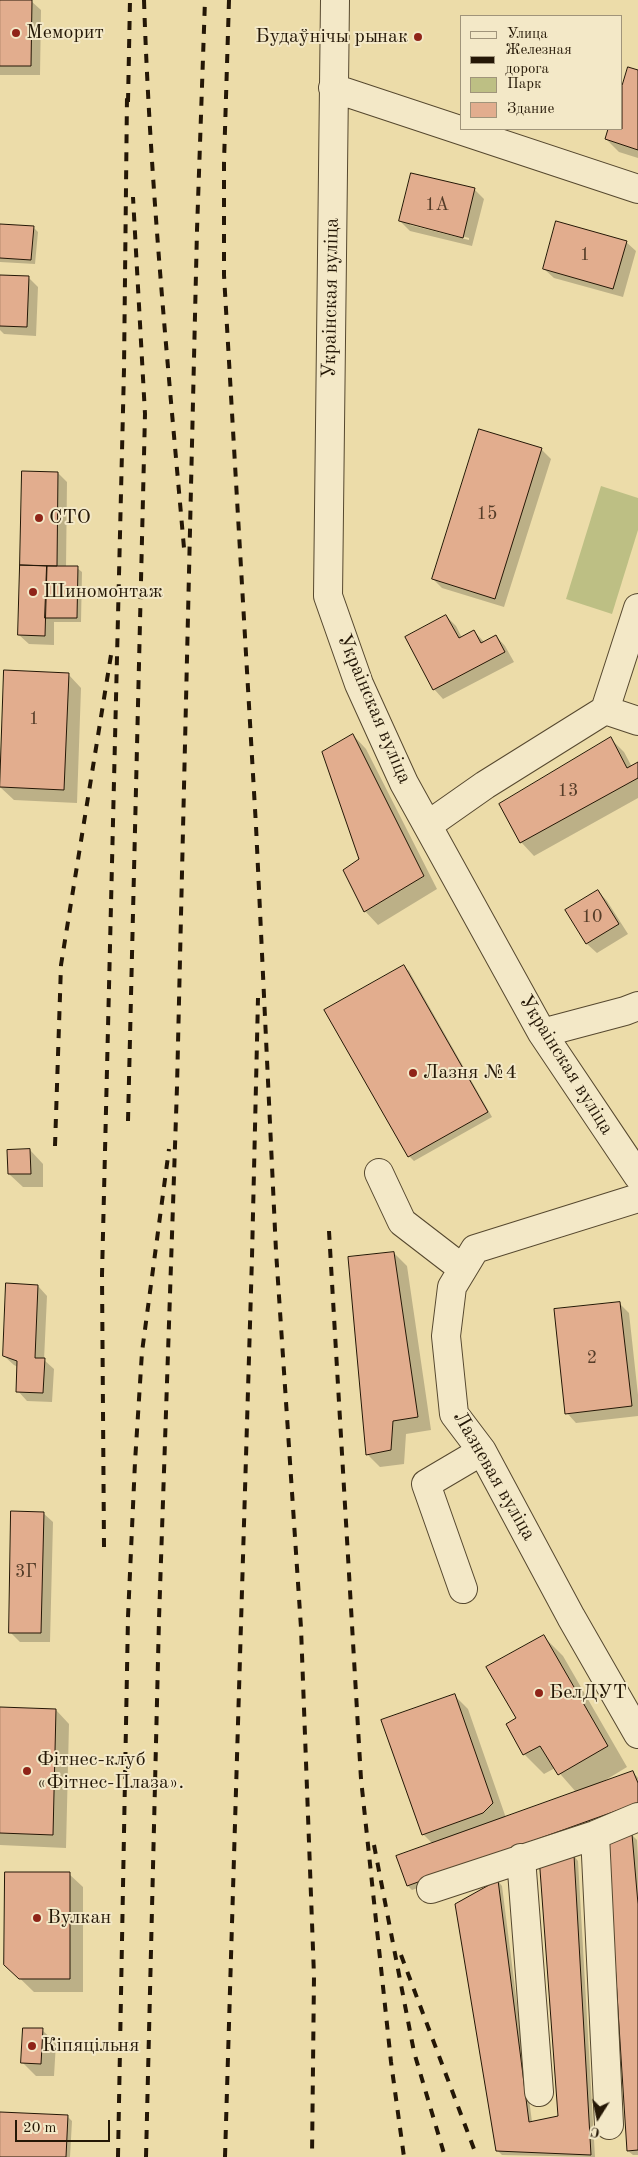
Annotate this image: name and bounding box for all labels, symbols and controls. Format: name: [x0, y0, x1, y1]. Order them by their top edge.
legend: [460, 15, 623, 130]
place label: Меморит: [26, 21, 104, 45]
place label: Будаўнічы рынак: [255, 25, 408, 49]
marker: Меморит: [10, 27, 22, 39]
text: Улица: [507, 27, 548, 42]
marker: Будаўнічы рынак: [412, 31, 424, 43]
text: Железная дорога: [505, 43, 572, 77]
text: Парк: [507, 77, 542, 92]
text: Здание: [507, 102, 554, 117]
house number: 1А: [425, 194, 449, 216]
street label: Украінская вуліца: [318, 218, 344, 378]
house number: 1: [580, 244, 590, 266]
house number: 15: [477, 503, 497, 525]
place label: СТО: [49, 506, 91, 530]
marker: СТО: [33, 512, 45, 524]
place label: Шиномонтаж: [43, 580, 163, 604]
marker: Шиномонтаж: [27, 586, 39, 598]
street label: Украінская вуліца: [332, 631, 416, 787]
house number: 1: [29, 708, 39, 730]
house number: 13: [558, 780, 578, 802]
house number: 10: [582, 906, 602, 928]
street label: Украінская вуліца: [513, 991, 619, 1139]
place label: Лазня №4: [423, 1061, 517, 1085]
marker: Лазня №4: [407, 1067, 419, 1079]
house number: 2: [587, 1347, 597, 1369]
street label: Лазневая вуліца: [447, 1407, 541, 1545]
house number: 3Г: [15, 1561, 37, 1583]
place label: БелДУТ: [549, 1681, 627, 1705]
marker: БелДУТ: [533, 1687, 545, 1699]
place label: Фітнес-клуб «Фітнес-Плаза».: [37, 1748, 184, 1795]
marker: Фітнес-клуб «Фітнес-Плаза».: [21, 1765, 33, 1777]
place label: Вулкан: [47, 1906, 111, 1930]
marker: Вулкан: [31, 1912, 43, 1924]
place label: Кіпяцільня: [42, 2034, 139, 2058]
marker: Кіпяцільня: [26, 2040, 38, 2052]
north arrow: [573, 2092, 623, 2142]
scale bar: [18, 2110, 112, 2142]
text: 20 m: [23, 2121, 57, 2136]
text: С: [590, 2124, 601, 2139]

